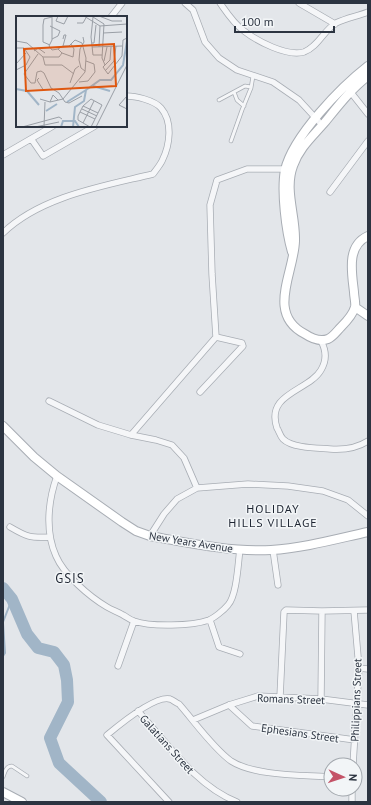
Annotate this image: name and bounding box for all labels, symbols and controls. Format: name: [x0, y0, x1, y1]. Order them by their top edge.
scale bar: [235, 8, 334, 34]
text: 100 m: [241, 14, 274, 29]
inset map: [16, 16, 127, 127]
district label: HOLIDAY HILLS VILLAGE: [228, 501, 318, 530]
street label: New Years Avenue: [148, 528, 234, 556]
district label: GSIS: [55, 570, 85, 587]
street label: Philippians Street: [348, 658, 364, 742]
street label: Romans Street: [257, 691, 325, 707]
street label: Galatians Street: [137, 712, 197, 777]
street label: Ephesians Street: [260, 721, 340, 745]
north arrow: [323, 757, 363, 797]
text: N: [346, 774, 360, 782]

